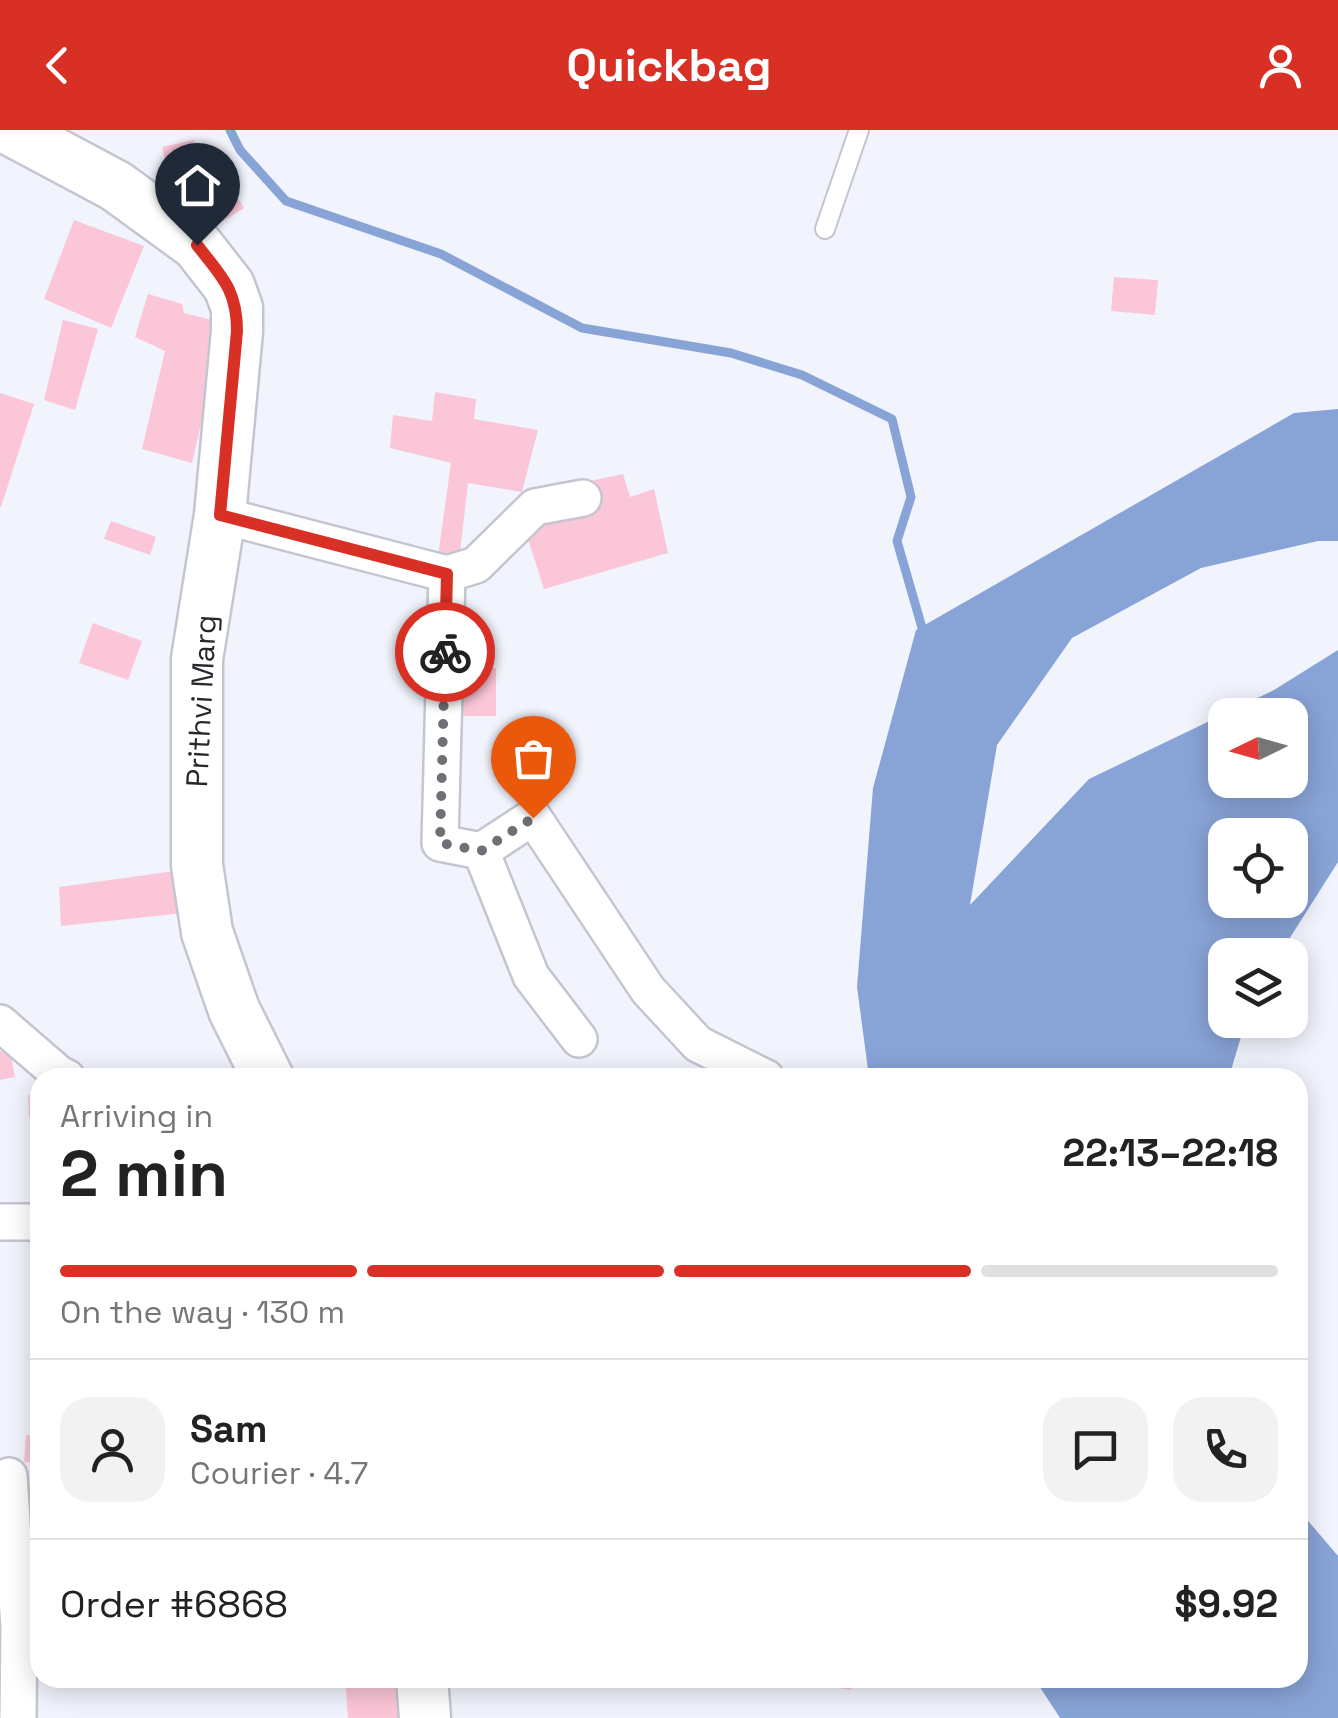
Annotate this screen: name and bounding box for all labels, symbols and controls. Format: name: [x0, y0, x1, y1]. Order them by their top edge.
text: Quickbag: [567, 37, 771, 94]
icon: back: [30, 38, 85, 93]
icon: person: [1253, 38, 1308, 93]
pin: [155, 143, 240, 246]
icon: home: [170, 158, 225, 213]
courier: [395, 602, 495, 702]
street label: Prithvi Marg: [177, 614, 225, 788]
icon: bike: [418, 625, 473, 680]
north arrow: [1208, 698, 1308, 798]
map controls: [1208, 698, 1308, 1038]
pin: [491, 716, 576, 819]
icon: bag: [506, 731, 561, 786]
button: locate: [1208, 818, 1308, 918]
button: layers: [1208, 938, 1308, 1038]
text: Arriving in: [60, 1096, 213, 1136]
text: 22:13–22:18: [1063, 1129, 1278, 1177]
text: 2 min: [60, 1132, 228, 1215]
text: On the way · 130 m: [60, 1292, 345, 1332]
button: person: [60, 1397, 165, 1502]
button: chat: [1043, 1397, 1148, 1502]
button: phone: [1173, 1397, 1278, 1502]
text: Sam: [190, 1405, 267, 1453]
text: Courier · 4.7: [190, 1453, 368, 1493]
text: Order #6868: [60, 1580, 288, 1628]
text: $9.92: [1175, 1580, 1278, 1628]

